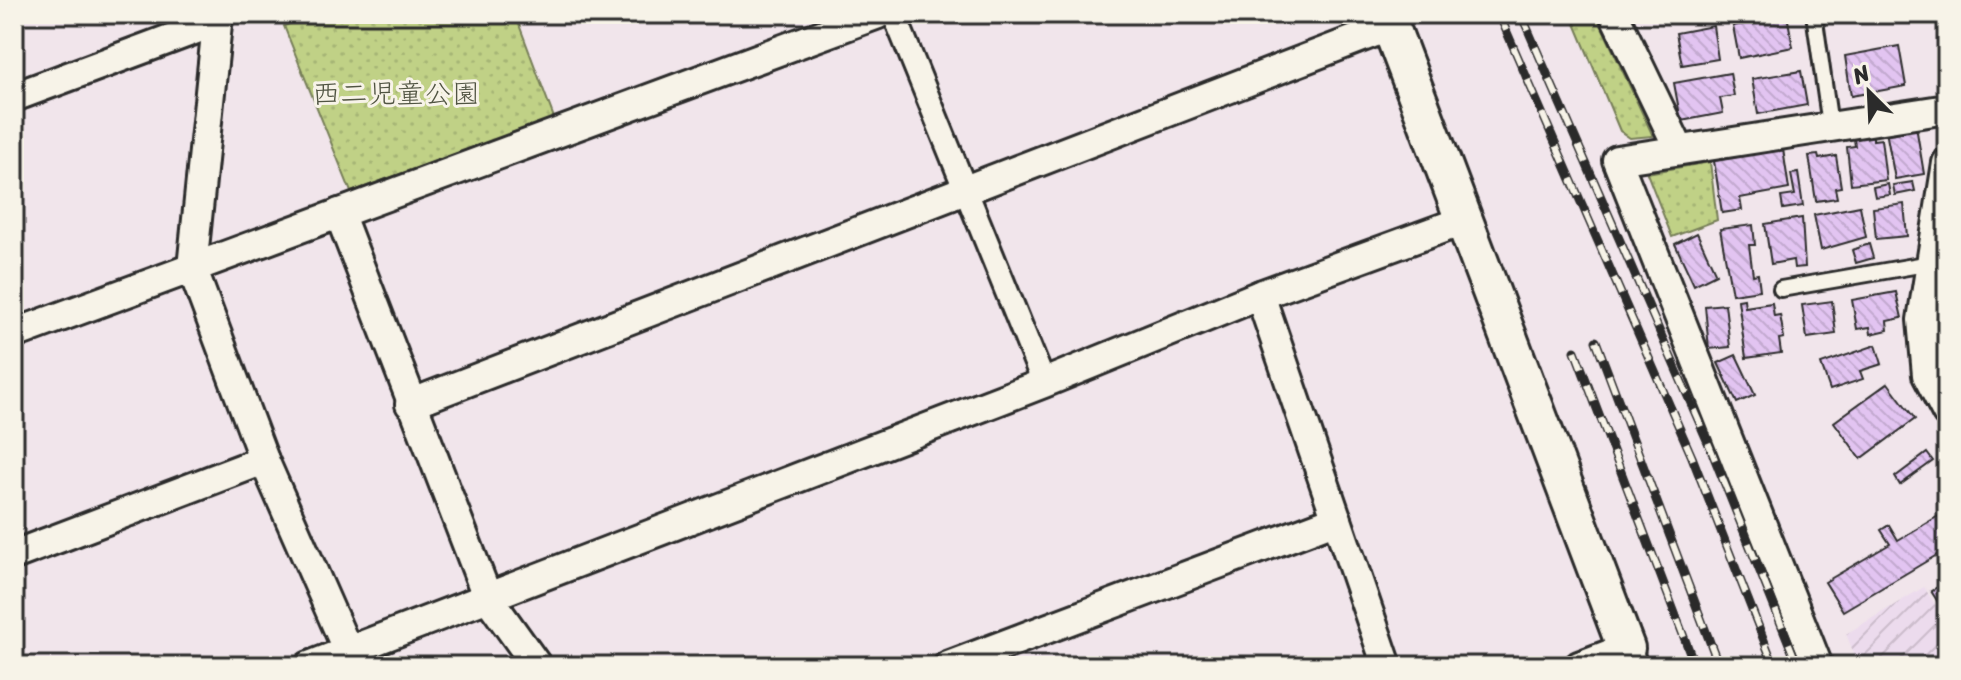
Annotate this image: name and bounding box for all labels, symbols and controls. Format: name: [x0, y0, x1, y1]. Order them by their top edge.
north arrow: [1829, 52, 1909, 132]
text: N: [1845, 53, 1877, 96]
park label: 西二児童公園: [312, 69, 480, 118]

